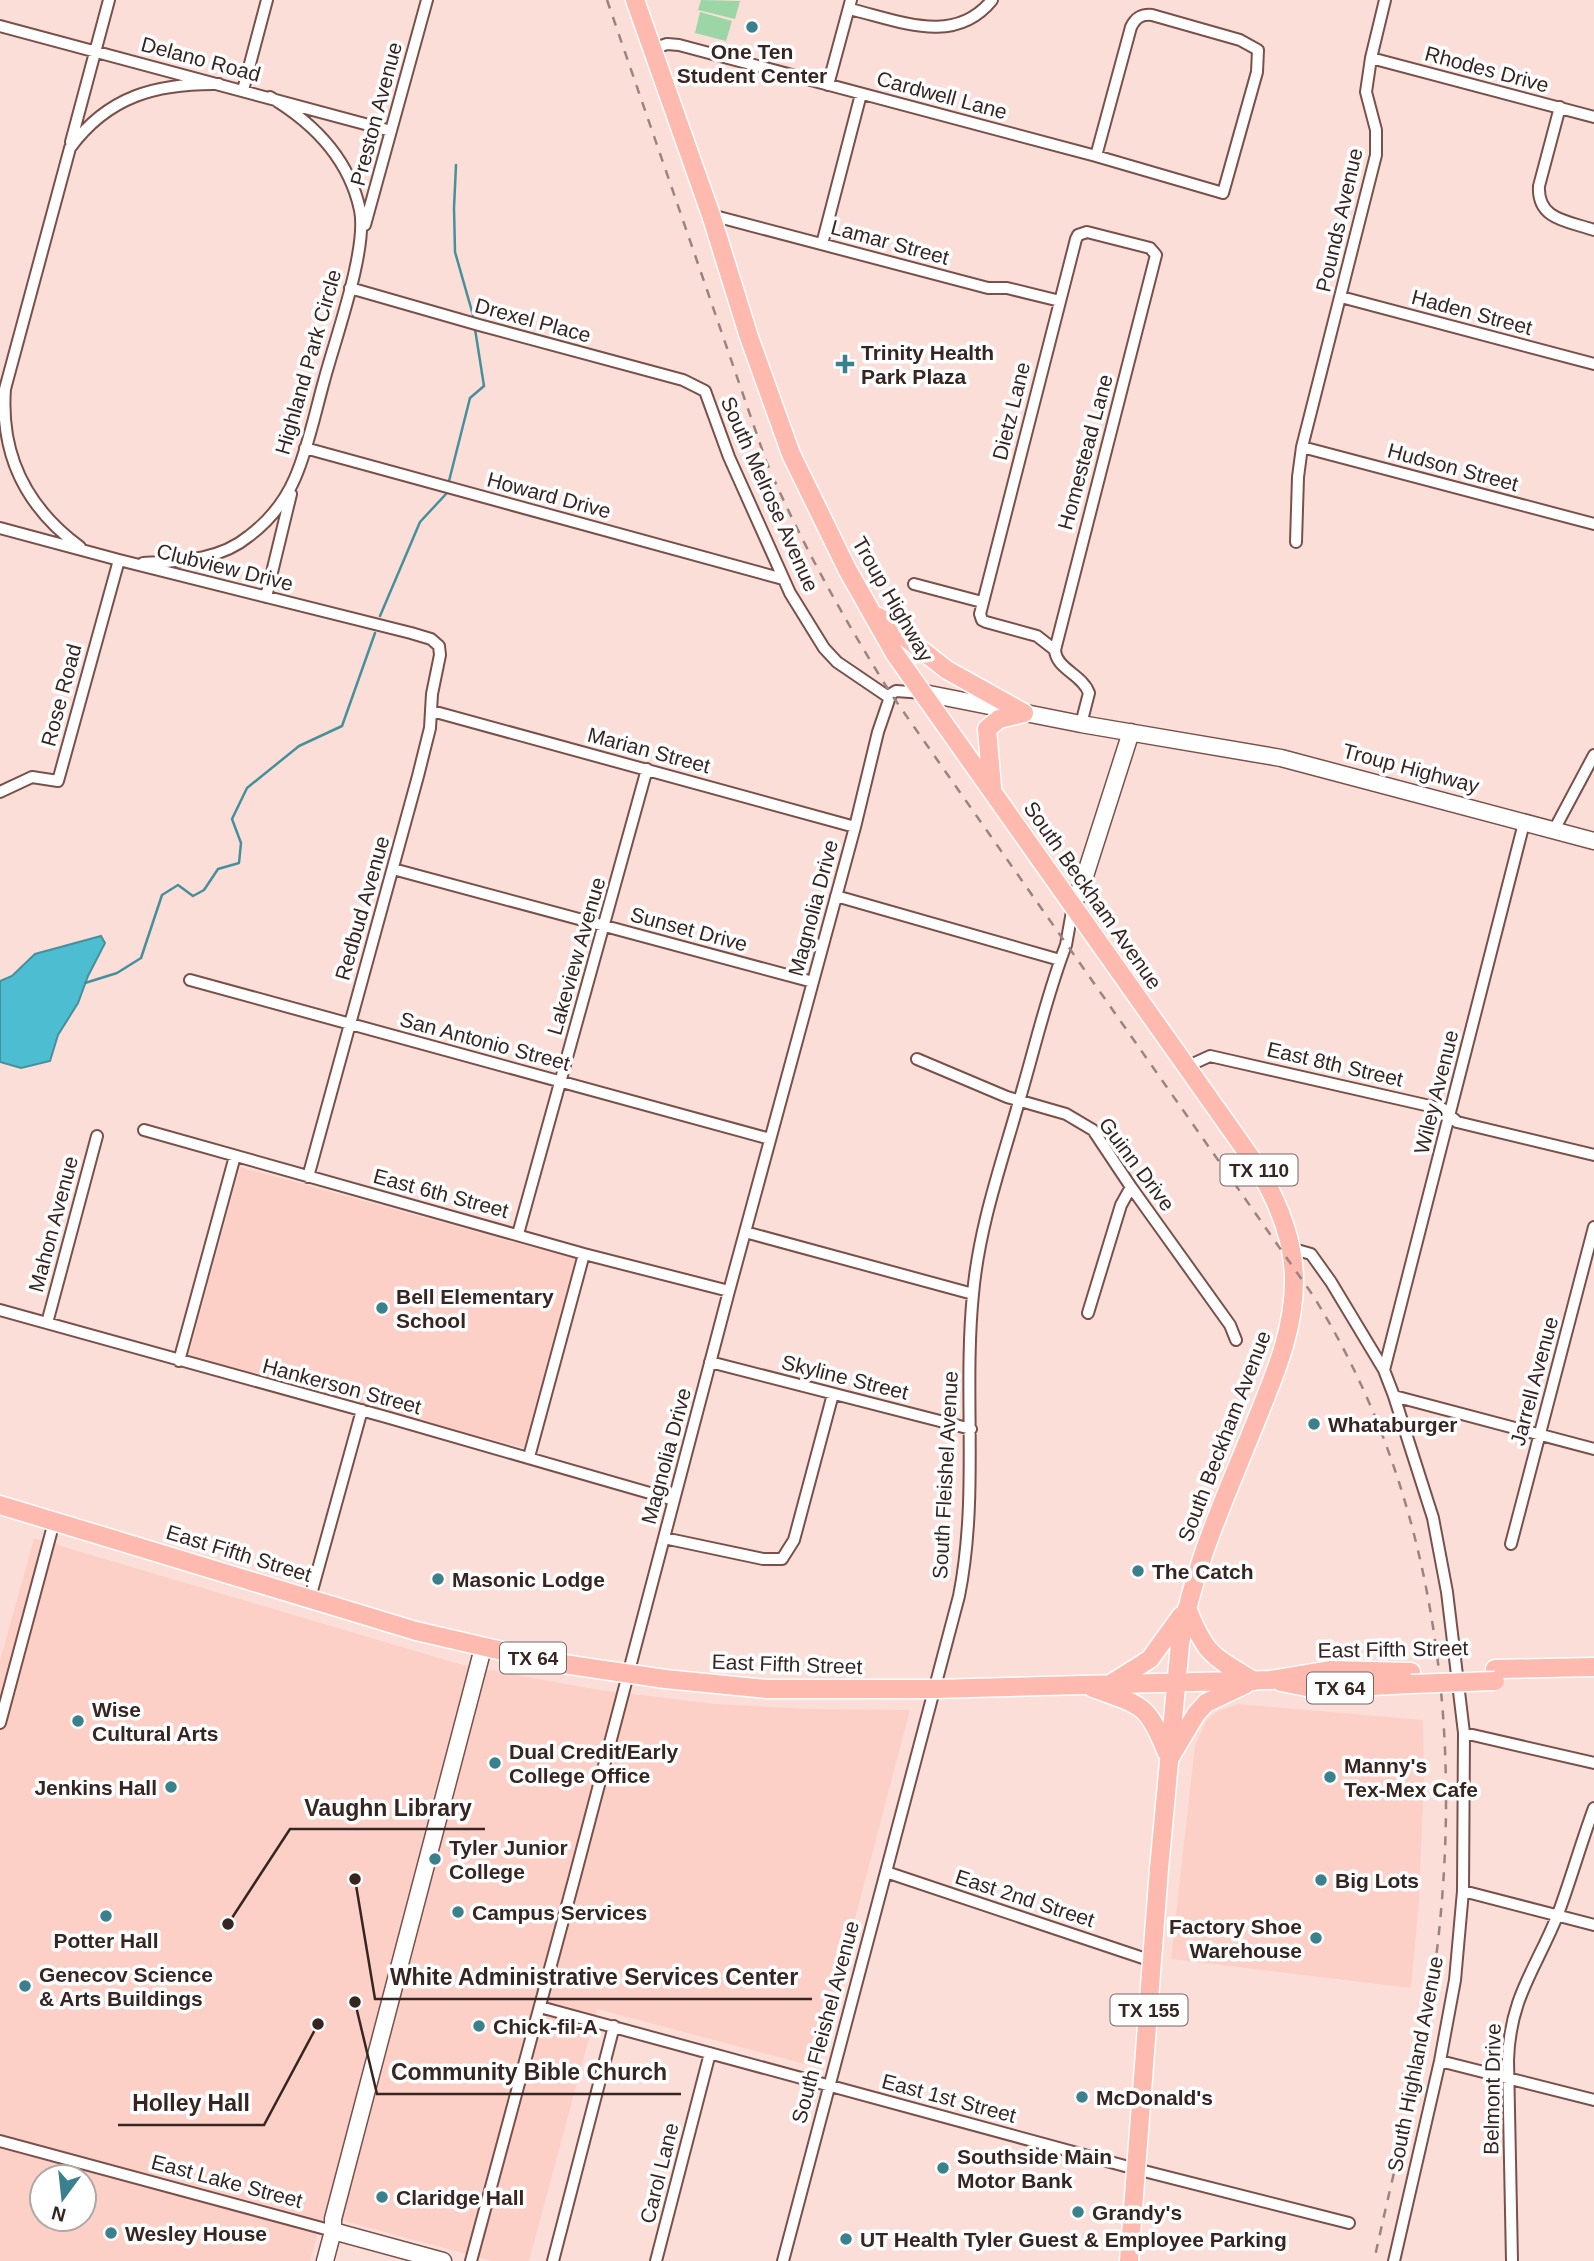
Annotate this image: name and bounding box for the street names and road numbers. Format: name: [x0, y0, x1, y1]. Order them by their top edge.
street label: Delano Road: [139, 32, 263, 86]
street label: Preston Avenue: [346, 40, 406, 188]
street label: Rhodes Drive: [1423, 41, 1551, 97]
street label: Cardwell Lane: [874, 67, 1010, 123]
street label: Pounds Avenue: [1311, 146, 1367, 294]
street label: Lamar Street: [828, 215, 952, 269]
street label: Highland Park Circle: [271, 267, 345, 457]
street label: Haden Street: [1409, 285, 1535, 339]
street label: Drexel Place: [473, 293, 593, 347]
street label: Dietz Lane: [988, 360, 1034, 462]
street label: Homestead Lane: [1053, 372, 1117, 532]
street label: South Melrose Avenue: [717, 393, 823, 595]
street label: Hudson Street: [1385, 439, 1521, 496]
street label: Howard Drive: [485, 467, 613, 523]
street label: Troup Highway: [848, 532, 938, 666]
street label: Clubview Drive: [154, 539, 296, 595]
street label: Rose Road: [36, 641, 86, 749]
street label: Marian Street: [585, 723, 713, 777]
street label: Troup Highway: [1340, 739, 1482, 797]
street label: South Beckham Avenue: [1019, 797, 1167, 993]
street label: Redbud Avenue: [330, 833, 394, 983]
street label: Magnolia Drive: [784, 837, 842, 979]
street label: Lakeview Avenue: [542, 874, 610, 1038]
street label: Sunset Drive: [628, 902, 750, 956]
street label: San Antonio Street: [397, 1007, 573, 1075]
street label: Wiley Avenue: [1409, 1028, 1463, 1156]
street label: East 8th Street: [1265, 1037, 1405, 1091]
street label: Guinn Drive: [1094, 1113, 1180, 1215]
street label: Mahon Avenue: [24, 1154, 82, 1294]
road number: TX 110: [1220, 1154, 1298, 1186]
street label: East 6th Street: [371, 1164, 511, 1222]
street label: Jarrell Avenue: [1506, 1314, 1562, 1448]
street label: South Beckham Avenue: [1173, 1327, 1275, 1545]
street label: Skyline Street: [779, 1350, 911, 1404]
street label: Hankerson Street: [260, 1354, 424, 1418]
street label: South Fleishel Avenue: [928, 1370, 962, 1580]
street label: Magnolia Drive: [637, 1385, 695, 1527]
street label: East Fifth Street: [164, 1520, 315, 1586]
street label: East Fifth Street: [1318, 1636, 1469, 1662]
road number: TX 64: [500, 1642, 566, 1674]
street label: East Fifth Street: [711, 1650, 863, 1678]
road number: TX 64: [1307, 1672, 1373, 1704]
street label: East 2nd Street: [953, 1865, 1098, 1931]
street label: South Fleishel Avenue: [787, 1918, 863, 2126]
street label: South Highland Avenue: [1383, 1954, 1447, 2174]
road number: TX 155: [1110, 1994, 1188, 2026]
street label: Belmont Drive: [1479, 2023, 1505, 2155]
street label: East 1st Street: [880, 2069, 1019, 2127]
street label: Carol Lane: [635, 2120, 683, 2226]
street label: East Lake Street: [149, 2150, 305, 2212]

